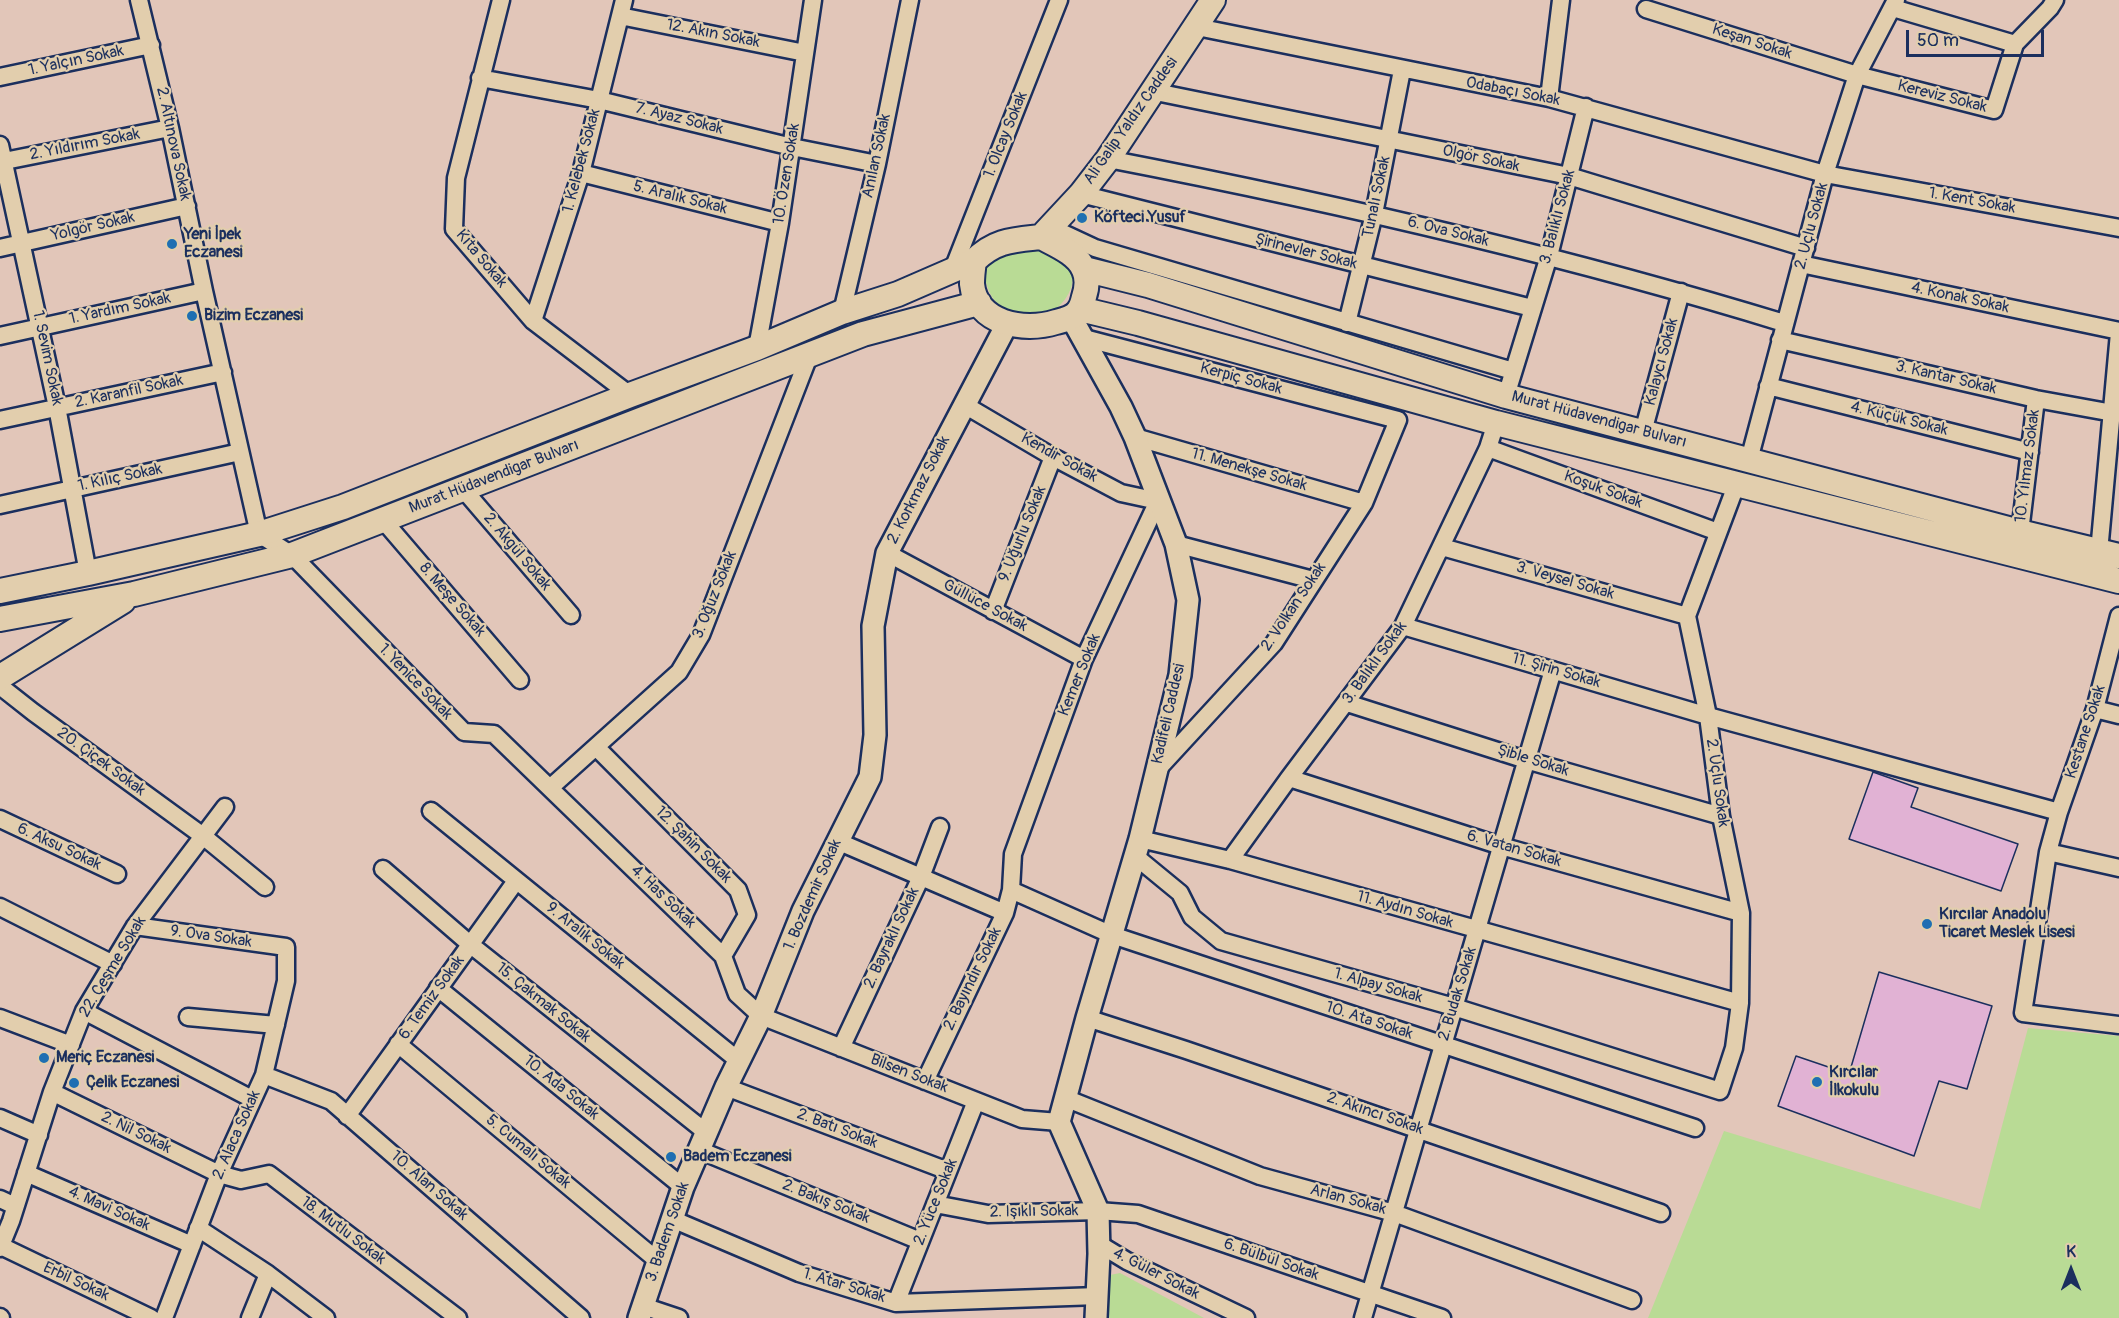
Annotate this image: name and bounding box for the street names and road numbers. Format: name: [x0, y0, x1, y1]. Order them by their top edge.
street label: 12. Akın Sokak: [665, 16, 761, 52]
street label: Keşan Sokak: [1710, 20, 1794, 64]
street label: 1. Yalçın Sokak: [27, 42, 125, 80]
street label: Ali Galip Yaldız Caddesi: [1080, 54, 1182, 188]
street label: Odabaçı Sokak: [1464, 73, 1562, 111]
street label: Kereviz Sokak: [1895, 77, 1989, 117]
street label: 2. Altınova Sokak: [152, 85, 194, 203]
street label: 1. Olcay Sokak: [980, 89, 1032, 181]
street label: 7. Ayaz Sokak: [633, 99, 725, 139]
street label: 1. Kelebek Sokak: [559, 107, 605, 215]
street label: Anılan Sokak: [859, 112, 895, 200]
street label: 10. Özen Sokak: [770, 122, 804, 226]
street label: 2. Yıldırım Sokak: [28, 125, 142, 165]
street label: Olgör Sokak: [1441, 141, 1521, 177]
street label: Tunalı Sokak: [1359, 154, 1395, 240]
street label: 3. Balıklı Sokak: [1536, 167, 1580, 267]
street label: 5. Aralık Sokak: [631, 177, 729, 219]
street label: 2. Uçlu Sokak: [1791, 181, 1833, 271]
street label: 1. Kent Sokak: [1927, 184, 2017, 218]
street label: Yolgör Sokak: [49, 208, 137, 246]
street label: 6. Ova Sokak: [1405, 213, 1491, 251]
street label: Kıta Sokak: [451, 226, 511, 292]
street label: Şirinevler Sokak: [1253, 230, 1359, 274]
street label: 4. Konak Sokak: [1909, 278, 2011, 318]
street label: 1. Yardım Sokak: [68, 289, 172, 329]
street label: 1. Sevim Sokak: [28, 309, 66, 407]
street label: Kalaycı Sokak: [1641, 316, 1683, 408]
street label: 3. Kantar Sokak: [1894, 357, 1998, 399]
street label: Kerpiç Sokak: [1198, 359, 1284, 399]
street label: 2. Karanfil Sokak: [73, 371, 185, 413]
street label: Murat Hüdavendigar Bulvarı: [1509, 387, 1689, 453]
street label: 4. Küçük Sokak: [1848, 398, 1950, 440]
street label: 10. Yılmaz Sokak: [2012, 408, 2044, 524]
street label: Kendir Sokak: [1017, 429, 1101, 487]
street label: 2. Korkmaz Sokak: [884, 433, 954, 547]
street label: Murat Hüdavendigar Bulvarı: [406, 436, 582, 518]
street label: 11. Menekşe Sokak: [1189, 444, 1309, 496]
street label: 1. Kılıç Sokak: [76, 460, 164, 496]
street label: Koşuk Sokak: [1561, 467, 1645, 513]
street label: 9. Uğurlu Sokak: [995, 483, 1051, 585]
street label: 2. Akgül Sokak: [479, 509, 555, 595]
street label: 3. Oğuz Sokak: [689, 548, 741, 642]
street label: 3. Veysel Sokak: [1514, 558, 1616, 604]
street label: 8. Meşe Sokak: [415, 559, 489, 641]
street label: 2. Volkan Sokak: [1257, 559, 1331, 655]
street label: Güllüce Sokak: [939, 576, 1031, 636]
street label: 3. Balıklı Sokak: [1339, 618, 1411, 708]
street label: Kemer Sokak: [1055, 631, 1105, 719]
street label: 1. Yenice Sokak: [374, 640, 456, 724]
street label: 11. Şirin Sokak: [1509, 649, 1603, 693]
street label: Kadifeli Caddesi: [1148, 662, 1190, 766]
street label: Kestane Sokak: [2062, 683, 2110, 781]
street label: 20. Çiçek Sokak: [53, 723, 149, 801]
street label: 2. Uçlu Sokak: [1701, 738, 1733, 828]
street label: Şible Sokak: [1495, 741, 1571, 781]
street label: 12. Şahin Sokak: [651, 803, 735, 887]
street label: 6. Aksu Sokak: [14, 819, 104, 875]
street label: 6. Vatan Sokak: [1465, 826, 1563, 872]
street label: 1. Bozdemir Sokak: [780, 836, 846, 954]
street label: 4. Has Sokak: [626, 861, 700, 933]
street label: 2. Bayraklı Sokak: [860, 884, 924, 992]
street label: 11. Aydın Sokak: [1355, 887, 1455, 933]
street label: 9. Aralık Sokak: [542, 898, 628, 974]
street label: 22. Çeşme Sokak: [75, 913, 151, 1021]
street label: 9. Ova Sokak: [169, 922, 253, 952]
street label: 2. Bayındır Sokak: [940, 924, 1006, 1034]
street label: 2. Budak Sokak: [1435, 945, 1481, 1043]
street label: 6. Temiz Sokak: [395, 952, 469, 1044]
street label: 15. Çakmak Sokak: [492, 959, 594, 1047]
street label: 1. Alpay Sokak: [1331, 964, 1425, 1008]
street label: 10. Ata Sokak: [1323, 998, 1415, 1044]
street label: Bilsen Sokak: [867, 1050, 951, 1098]
street label: 10. Ada Sokak: [519, 1052, 603, 1124]
street label: 2. Alaca Sokak: [209, 1088, 265, 1182]
street label: 2. Akıncı Sokak: [1324, 1088, 1426, 1140]
street label: 2. Batı Sokak: [794, 1105, 880, 1153]
street label: 2. Nil Sokak: [98, 1108, 174, 1158]
street label: 5. Cumalı Sokak: [482, 1111, 574, 1193]
street label: 10. Alan Sokak: [386, 1147, 472, 1225]
street label: 2. Yüce Sokak: [910, 1156, 962, 1248]
street label: 2. Bakış Sokak: [779, 1176, 873, 1228]
street label: 3. Badem Sokak: [642, 1179, 694, 1285]
street label: Arlan Sokak: [1308, 1181, 1388, 1219]
street label: 4. Mavi Sokak: [65, 1182, 153, 1236]
street label: 18. Mutlu Sokak: [297, 1193, 389, 1269]
street label: 2. Işıklı Sokak: [989, 1202, 1079, 1222]
street label: 6. Bülbül Sokak: [1221, 1235, 1321, 1285]
street label: 4. Güler Sokak: [1109, 1244, 1203, 1304]
street label: Erbil Sokak: [40, 1258, 112, 1306]
street label: 1. Atar Sokak: [800, 1264, 888, 1308]

